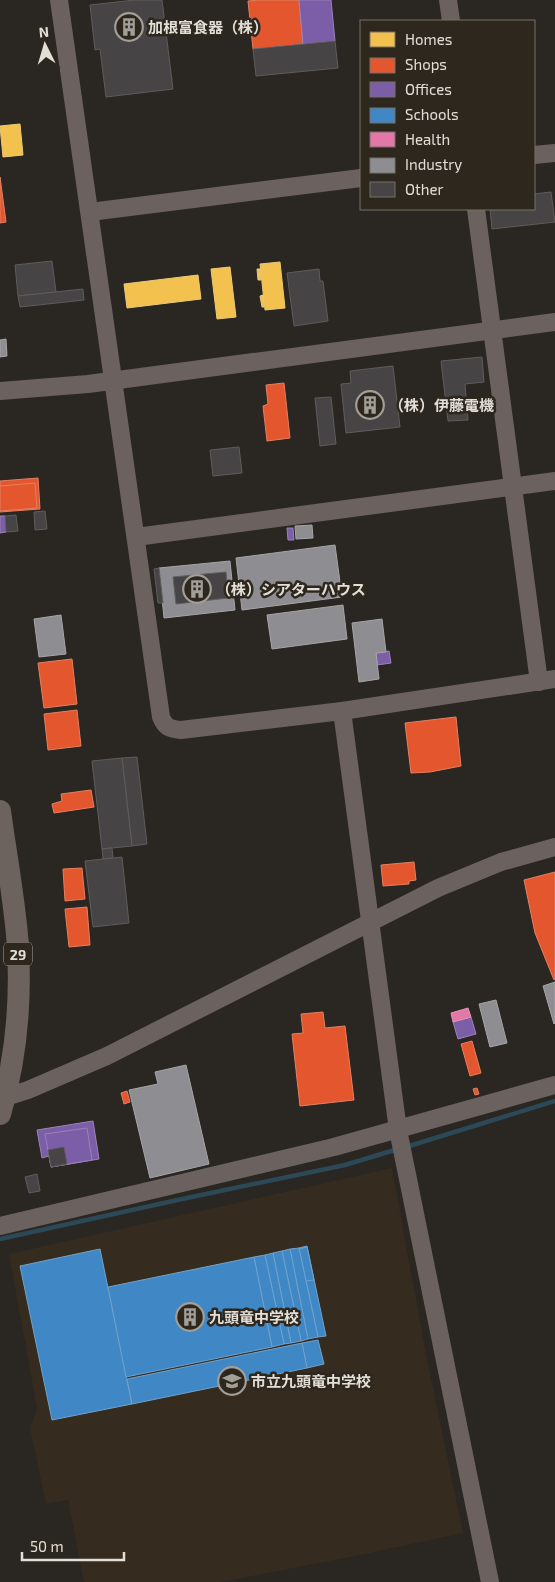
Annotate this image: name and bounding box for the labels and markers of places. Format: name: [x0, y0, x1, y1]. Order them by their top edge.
building icon: 加根富食器（株）: [114, 12, 144, 42]
place label: 加根富食器（株）: [148, 18, 268, 36]
building icon: （株）伊藤電機: [355, 390, 385, 420]
place label: （株）伊藤電機: [389, 396, 494, 414]
building icon: （株）シアターハウス: [182, 574, 212, 604]
place label: （株）シアターハウス: [216, 580, 366, 598]
building icon: 九頭竜中学校: [175, 1302, 205, 1332]
place label: 九頭竜中学校: [209, 1308, 299, 1326]
school or university icon: 市立九頭竜中学校: [217, 1366, 247, 1396]
place label: 市立九頭竜中学校: [251, 1372, 371, 1390]

